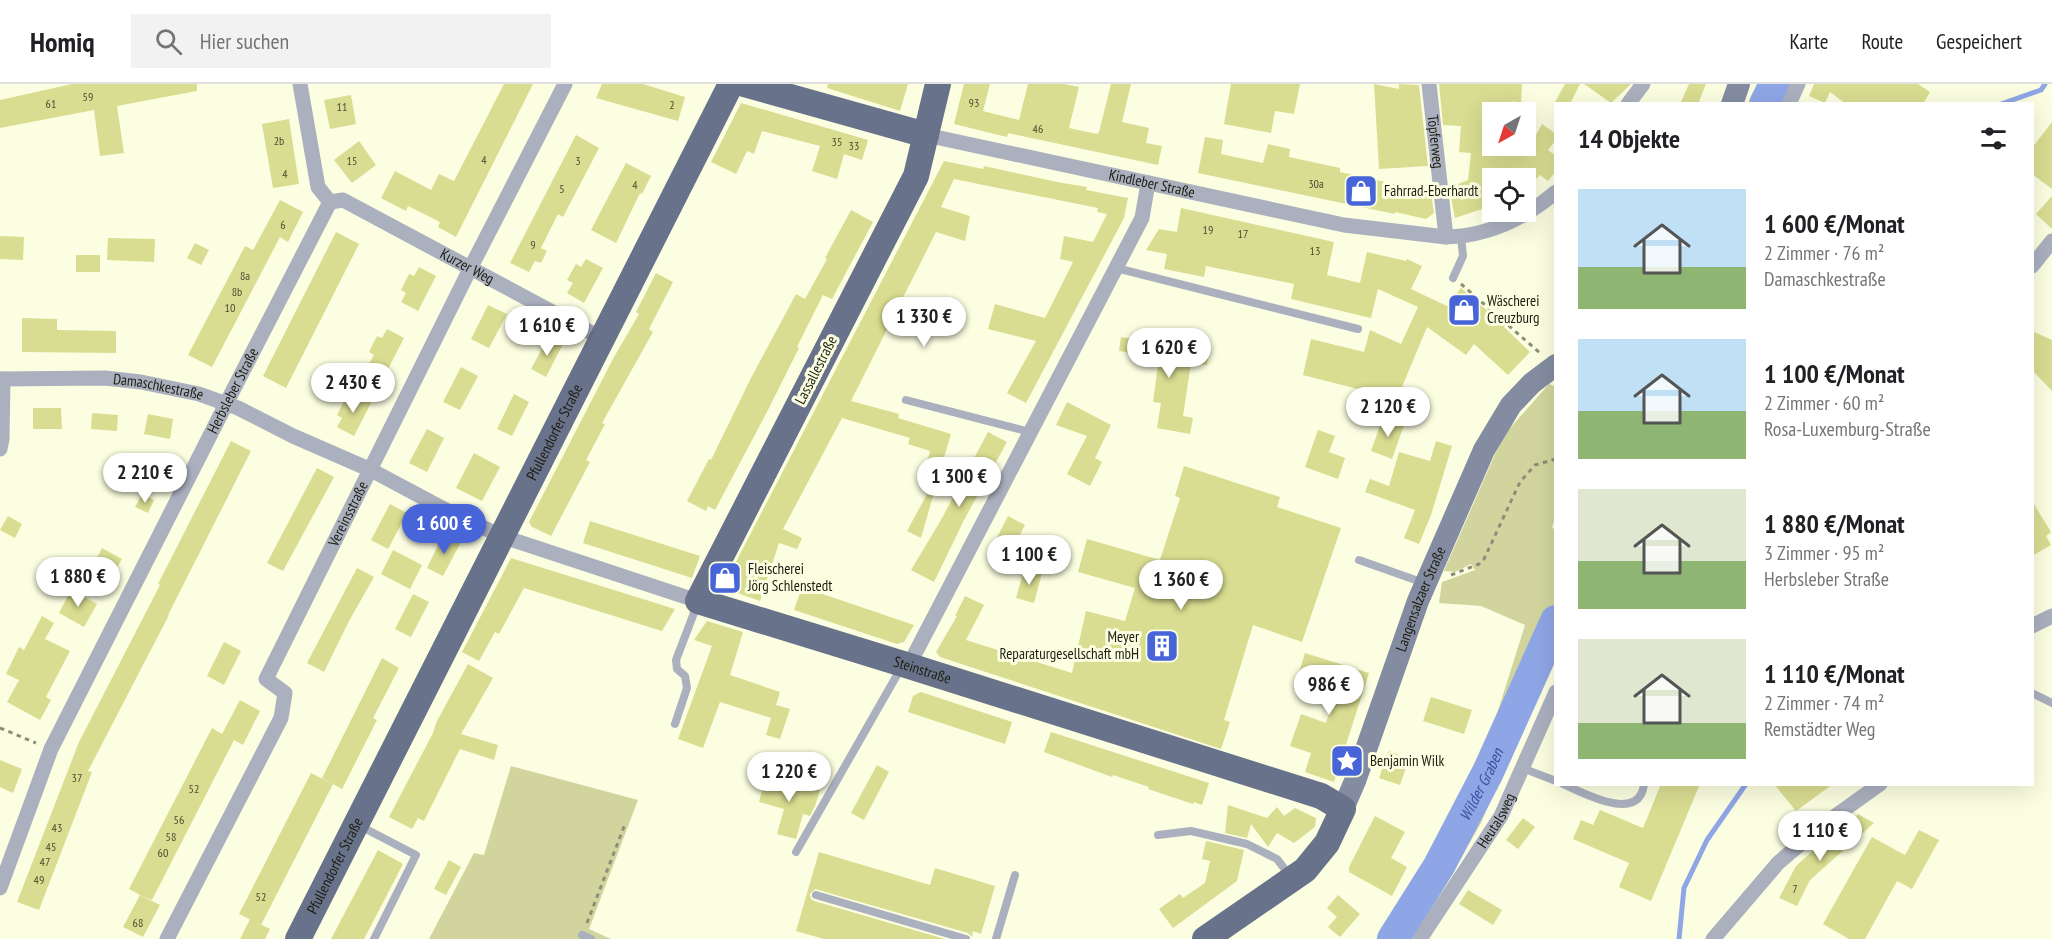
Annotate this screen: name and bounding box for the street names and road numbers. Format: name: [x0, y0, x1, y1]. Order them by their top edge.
street label: Töpferweg: [1423, 114, 1448, 169]
street label: Kindleber Straße: [1107, 165, 1197, 202]
street label: Kurzer Weg: [437, 244, 498, 288]
street label: Lassallestraße: [790, 332, 841, 407]
street label: Herbsleber Straße: [203, 344, 262, 436]
street label: Damaschkestraße: [112, 369, 206, 404]
street label: Pfullendorfer Straße: [522, 381, 586, 483]
street label: Vereinsstraße: [323, 478, 372, 550]
street label: Langensalzaer Straße: [1391, 543, 1450, 654]
street label: Steinstraße: [891, 652, 954, 688]
street label: Heutalsweg: [1472, 790, 1519, 852]
street label: Pfullendorfer Straße: [302, 814, 367, 917]

